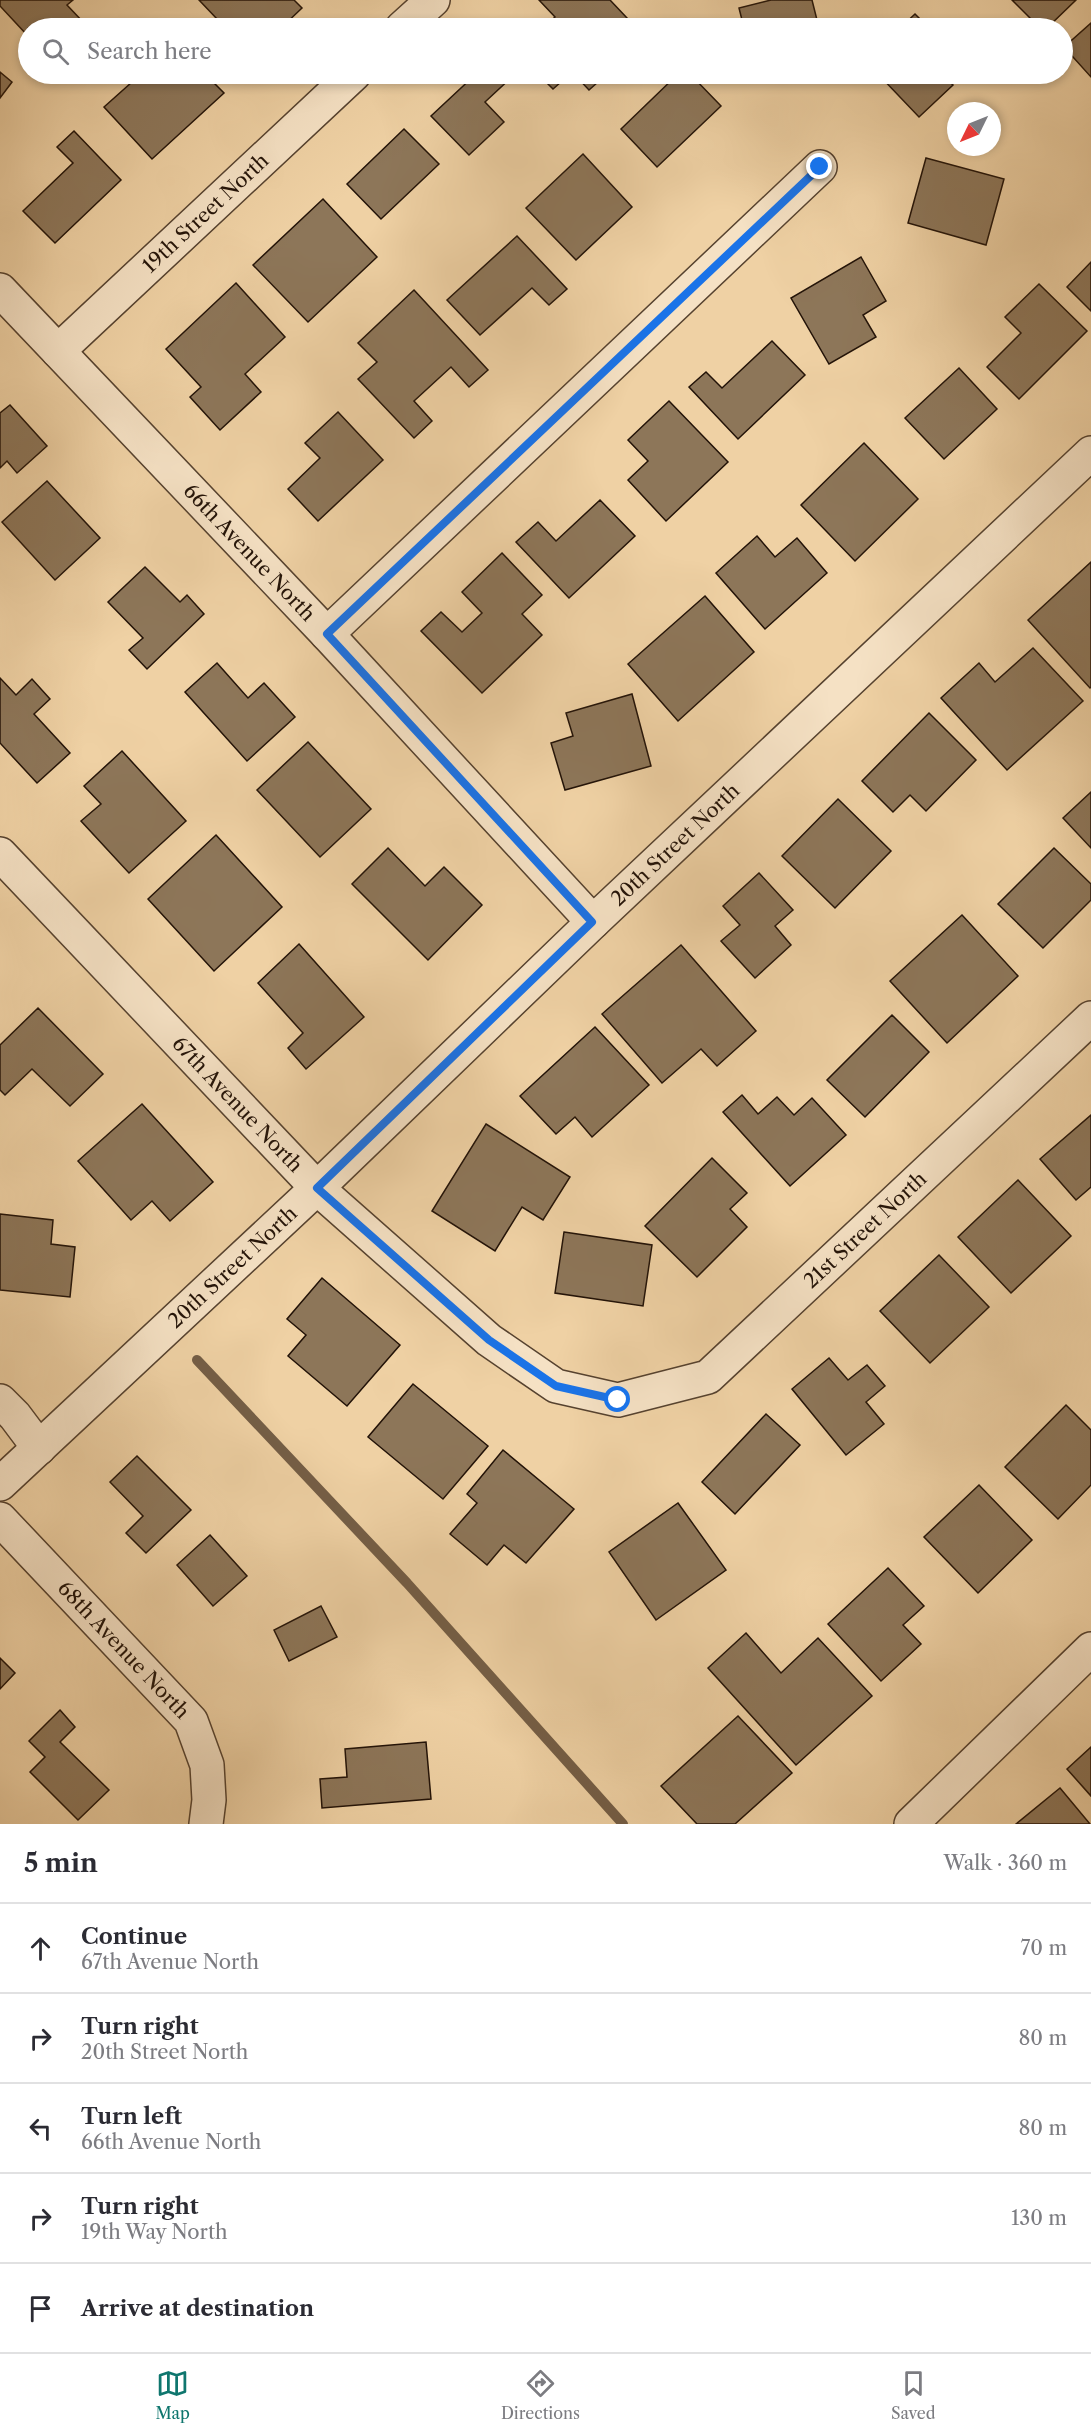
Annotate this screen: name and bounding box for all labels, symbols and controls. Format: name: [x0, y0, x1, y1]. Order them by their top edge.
search box: [18, 18, 1073, 84]
icon: search: [39, 35, 72, 68]
text: Search here: [87, 38, 212, 65]
north arrow: [947, 102, 1001, 156]
street label: 19th Street North: [138, 148, 274, 278]
route end: [806, 153, 832, 179]
street label: 66th Avenue North: [179, 479, 321, 626]
street label: 20th Street North: [606, 778, 745, 911]
street label: 67th Avenue North: [167, 1031, 308, 1177]
street label: 21st Street North: [799, 1166, 932, 1293]
street label: 20th Street North: [163, 1201, 302, 1333]
route start: [604, 1386, 630, 1412]
street label: 68th Avenue North: [53, 1576, 195, 1724]
text: 5 min: [24, 1847, 98, 1879]
text: Walk · 360 m: [944, 1851, 1067, 1875]
text: Continue: [81, 1923, 187, 1950]
icon: ahead: [24, 1932, 57, 1965]
text: 70 m: [1021, 1936, 1067, 1960]
text: 67th Avenue North: [81, 1950, 259, 1974]
text: Turn right: [81, 2013, 199, 2040]
icon: right: [24, 2022, 57, 2055]
text: 80 m: [1019, 2026, 1067, 2050]
text: 20th Street North: [81, 2040, 248, 2064]
text: Turn left: [81, 2103, 182, 2130]
icon: left: [24, 2112, 57, 2145]
text: 80 m: [1019, 2116, 1067, 2140]
text: 66th Avenue North: [81, 2130, 261, 2154]
text: Turn right: [81, 2193, 199, 2220]
icon: right: [24, 2202, 57, 2235]
text: 130 m: [1011, 2206, 1067, 2230]
text: 19th Way North: [81, 2220, 228, 2244]
icon: arrive: [24, 2292, 57, 2325]
text: Arrive at destination: [81, 2295, 314, 2322]
tab: Map: [156, 2367, 190, 2423]
tab: Directions: [501, 2367, 580, 2423]
tab: Saved: [891, 2367, 935, 2423]

